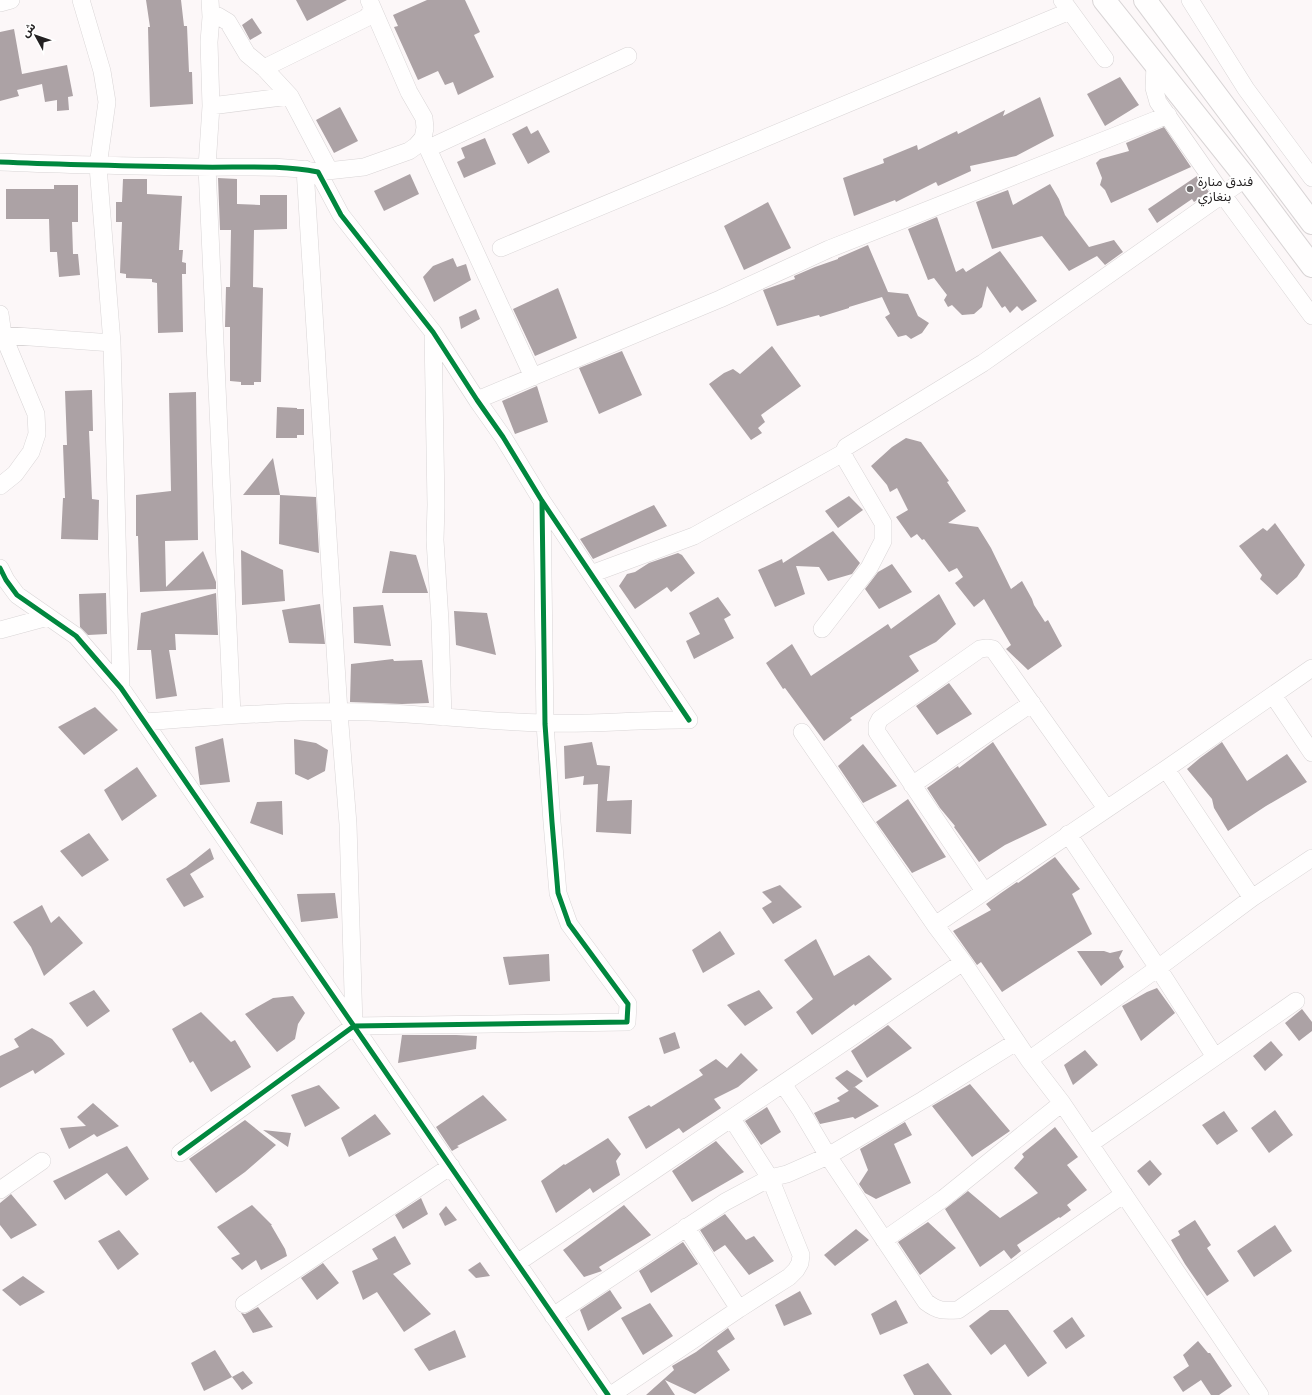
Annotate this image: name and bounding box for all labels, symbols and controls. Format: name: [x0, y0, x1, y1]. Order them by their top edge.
north arrow: [16, 16, 56, 56]
text: ش: [17, 19, 40, 41]
place label: فندق منارة بنغازي: [1198, 172, 1253, 207]
marker: فندق منارة بنغازي: [1185, 184, 1195, 194]

